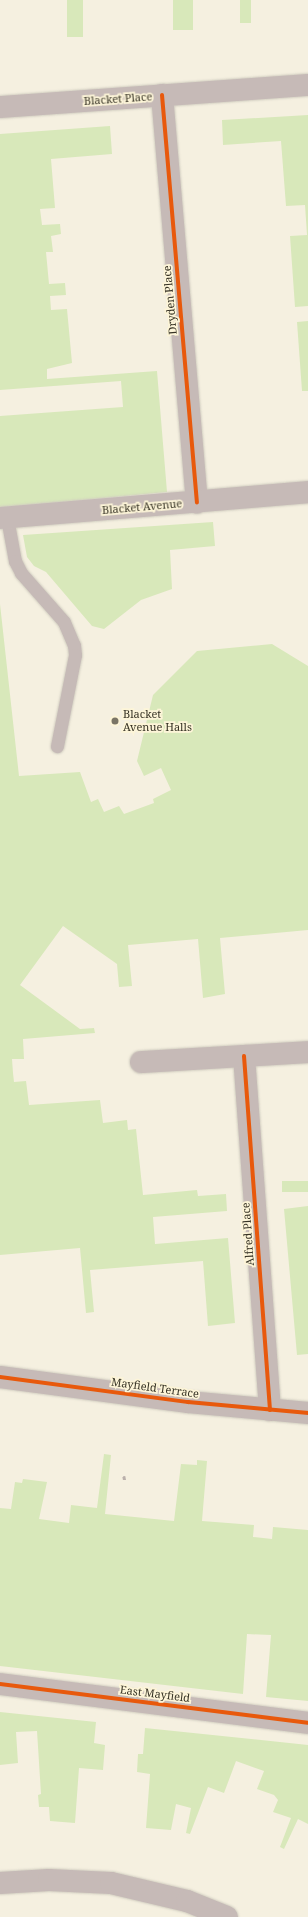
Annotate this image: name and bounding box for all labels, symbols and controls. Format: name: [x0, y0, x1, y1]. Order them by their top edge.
street label: Blacket Place: [83, 90, 153, 108]
street label: Dryden Place: [160, 265, 180, 335]
street label: Blacket Avenue: [101, 497, 183, 517]
place label: Blacket Avenue Halls: [123, 708, 192, 734]
marker: Blacket Avenue Halls: [110, 716, 120, 726]
street label: Alfred Place: [239, 1202, 257, 1266]
street label: Mayfield Terrace: [110, 1375, 200, 1401]
street label: East Mayfield: [119, 1683, 191, 1705]

